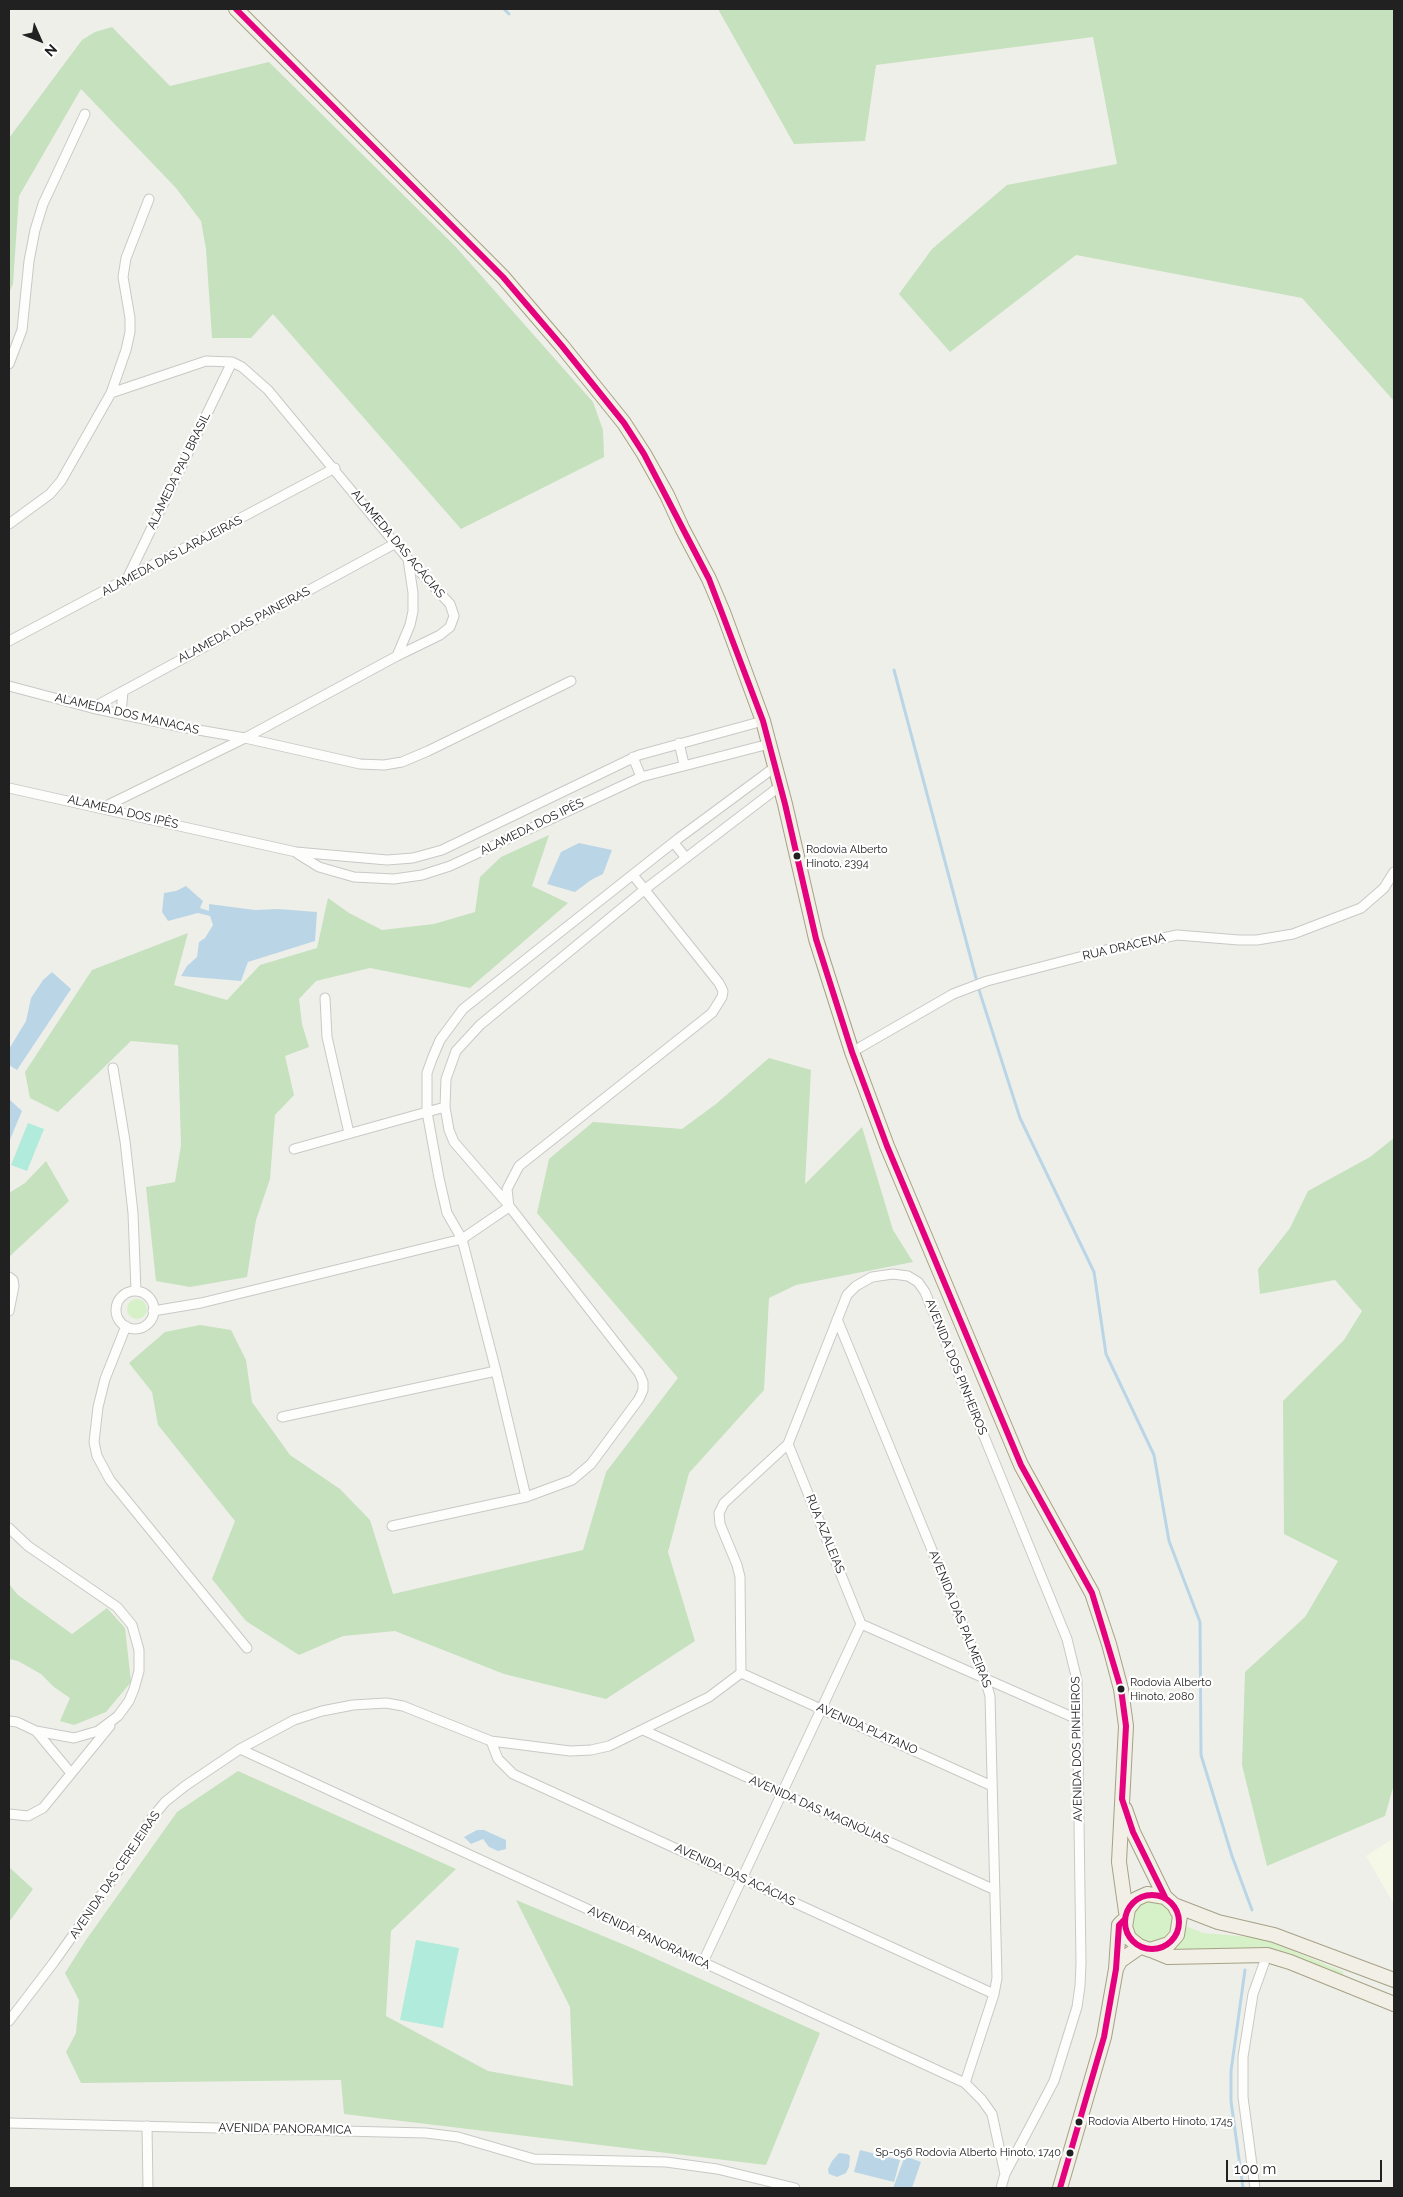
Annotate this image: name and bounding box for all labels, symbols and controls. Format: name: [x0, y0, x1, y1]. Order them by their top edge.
north arrow: [15, 15, 65, 65]
text: N: [41, 41, 60, 60]
street label: ALAMEDA PAU BRASIL: [144, 410, 214, 532]
street label: ALAMEDA DAS ACÁCIAS: [348, 487, 448, 601]
street label: ALAMEDA DAS LARAJEIRAS: [99, 513, 245, 599]
street label: ALAMEDA DAS PAINEIRAS: [175, 584, 313, 666]
street label: ALAMEDA DOS MANACAS: [54, 690, 200, 738]
street label: ALAMEDA DOS IPÊS: [66, 792, 180, 832]
street label: ALAMEDA DOS IPÊS: [478, 796, 586, 858]
place label: Rodovia Alberto Hinoto, 2394: [806, 843, 887, 869]
marker: Rodovia Alberto Hinoto, 2394: [792, 851, 802, 861]
street label: RUA DRACENA: [1081, 930, 1167, 964]
street label: AVENIDA DOS PINHEIROS: [922, 1297, 990, 1437]
street label: RUA AZALEIAS: [803, 1492, 847, 1576]
street label: AVENIDA DAS PALMEIRAS: [926, 1548, 994, 1690]
street label: AVENIDA DOS PINHEIROS: [1069, 1676, 1085, 1822]
place label: Rodovia Alberto Hinoto, 2080: [1130, 1676, 1211, 1702]
marker: Rodovia Alberto Hinoto, 2080: [1116, 1684, 1126, 1694]
street label: AVENIDA PLATANO: [814, 1700, 920, 1758]
street label: AVENIDA DAS MAGNÓLIAS: [747, 1773, 891, 1847]
street label: AVENIDA DAS CEREJEIRAS: [67, 1808, 163, 1942]
street label: AVENIDA DAS ACÁCIAS: [672, 1841, 798, 1909]
street label: AVENIDA PANORAMICA: [585, 1903, 713, 1973]
place label: Rodovia Alberto Hinoto, 1745: [1088, 2115, 1233, 2129]
marker: Rodovia Alberto Hinoto, 1745: [1074, 2117, 1084, 2127]
street label: AVENIDA PANORAMICA: [218, 2121, 352, 2137]
place label: Sp-056 Rodovia Alberto Hinoto, 1740: [875, 2146, 1061, 2160]
marker: Sp-056 Rodovia Alberto Hinoto, 1740: [1065, 2148, 1075, 2158]
scale bar: [1228, 2150, 1384, 2182]
text: 100 m: [1234, 2160, 1276, 2178]

